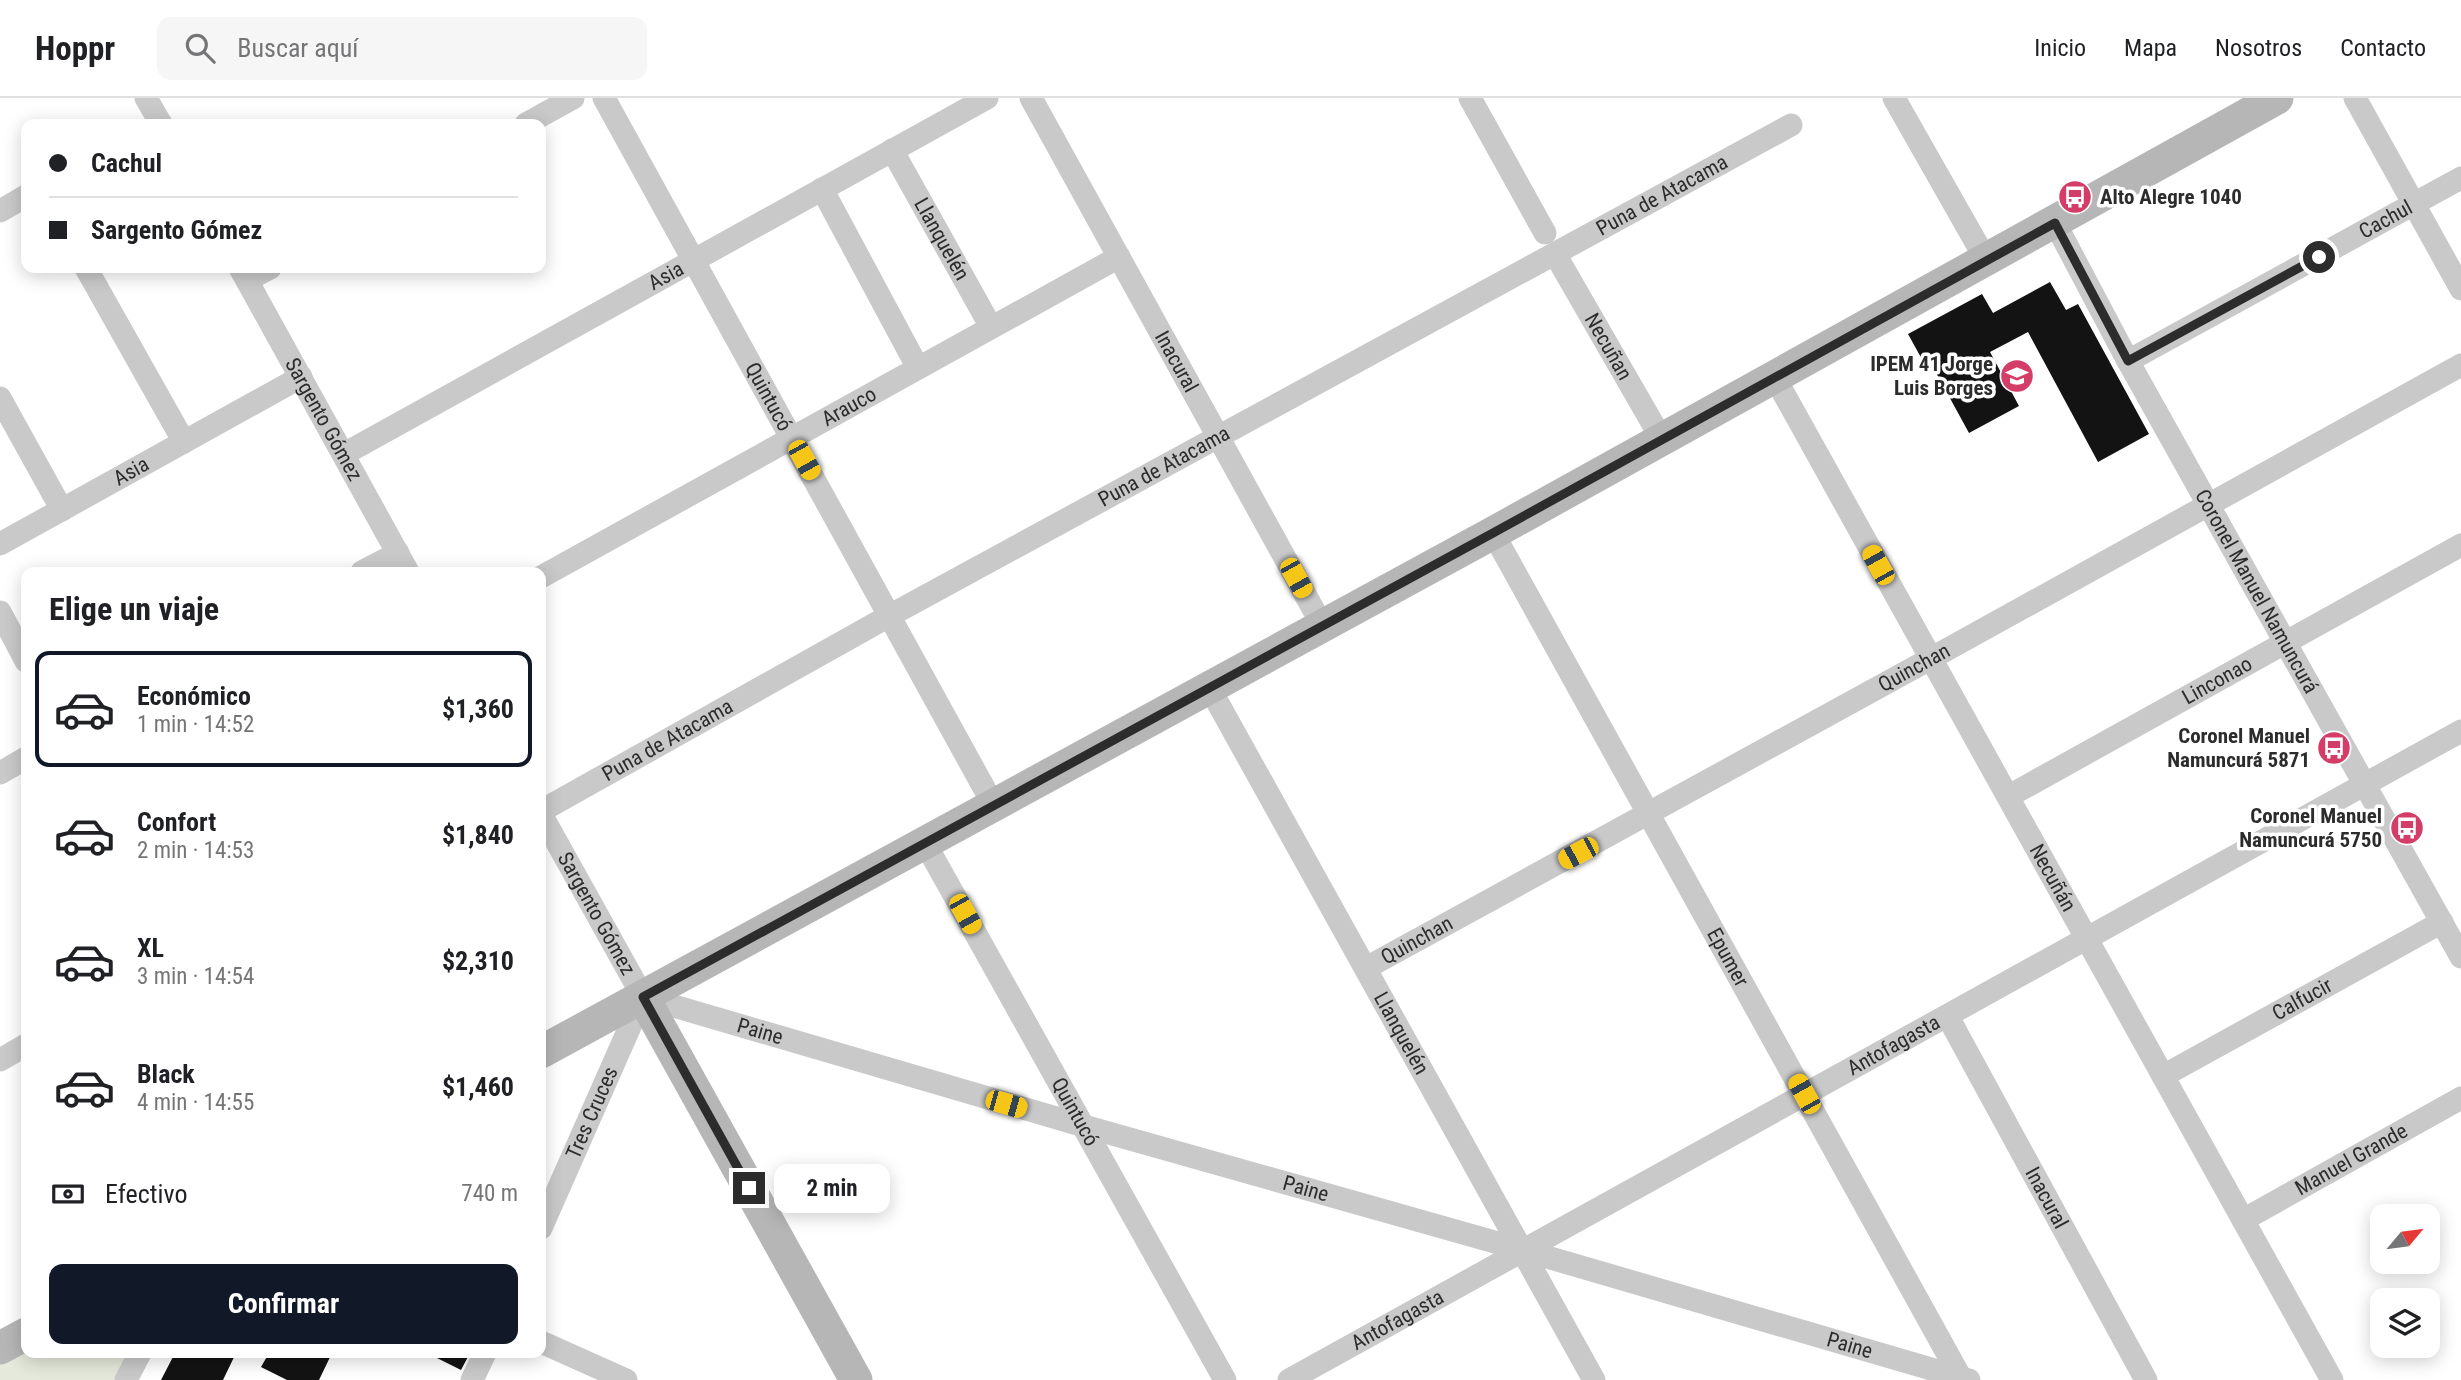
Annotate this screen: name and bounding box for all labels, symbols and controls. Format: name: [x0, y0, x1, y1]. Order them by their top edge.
search box: [157, 17, 647, 80]
text: Hoppr: [35, 29, 115, 68]
icon: search: [181, 29, 219, 67]
text: Buscar aquí: [237, 33, 358, 63]
text: Inicio: [2034, 34, 2086, 62]
text: Mapa: [2124, 34, 2177, 62]
text: Nosotros: [2215, 34, 2302, 62]
text: Contacto: [2340, 34, 2426, 62]
text: Cachul: [91, 148, 162, 178]
street label: Puna de Atacama: [1592, 150, 1732, 241]
bus stop icon: Alto Alegre 1040: [2056, 178, 2094, 216]
place label: Alto Alegre 1040: [2100, 185, 2242, 209]
street label: Llanquelén: [909, 194, 974, 284]
street label: Cachul: [2355, 195, 2416, 244]
text: Sargento Gómez: [91, 215, 262, 245]
route start: [2303, 241, 2335, 273]
street label: Asia: [644, 256, 688, 295]
street label: Necuñan: [1580, 309, 1637, 384]
street label: Inacural: [1150, 327, 1203, 396]
place label: IPEM 41 Jorge Luis Borges: [1870, 352, 1993, 400]
street label: Sargento Gómez: [280, 354, 367, 485]
school or university icon: IPEM 41 Jorge Luis Borges: [1998, 357, 2036, 395]
street label: Quintucó: [740, 358, 797, 435]
street label: Arauco: [818, 382, 880, 431]
street label: Puna de Atacama: [1094, 421, 1234, 512]
car: [785, 437, 824, 483]
street label: Asia: [109, 452, 153, 491]
street label: Coronel Manuel Namuncurá: [2190, 485, 2323, 698]
car: [1859, 542, 1898, 588]
car: [1277, 555, 1316, 601]
text: Elige un viaje: [49, 590, 219, 628]
street label: Quinchan: [1874, 638, 1954, 697]
street label: Linconao: [2178, 652, 2256, 709]
icon: car: [53, 678, 116, 741]
text: Económico: [137, 681, 251, 711]
text: $1,360: [442, 694, 514, 724]
street label: Puna de Atacama: [598, 694, 737, 786]
text: 1 min · 14:52: [137, 711, 254, 738]
place label: Coronel Manuel Namuncurá 5871: [2167, 724, 2310, 772]
bus stop icon: Coronel Manuel Namuncurá 5871: [2315, 729, 2353, 767]
icon: car: [53, 804, 116, 867]
place label: Coronel Manuel Namuncurá 5750: [2239, 804, 2382, 852]
text: Confort: [137, 807, 216, 837]
bus stop icon: Coronel Manuel Namuncurá 5750: [2388, 809, 2426, 847]
text: $1,840: [442, 820, 514, 850]
car: [1555, 834, 1602, 872]
text: 2 min · 14:53: [137, 837, 254, 864]
street label: Necuñán: [2025, 840, 2081, 916]
street label: Sargento Gómez: [553, 848, 640, 979]
car: [946, 891, 985, 937]
street label: Quinchan: [1377, 911, 1457, 969]
street label: Epumer: [1702, 924, 1754, 991]
icon: car: [53, 930, 116, 993]
text: XL: [137, 933, 164, 963]
text: $2,310: [442, 946, 514, 976]
text: 3 min · 14:54: [137, 963, 254, 990]
street label: Calfucir: [2268, 973, 2336, 1025]
street label: Llanquelén: [1369, 988, 1434, 1079]
street label: Antofagasta: [1843, 1010, 1944, 1080]
street label: Paine: [734, 1013, 786, 1049]
icon: car: [53, 1056, 116, 1119]
text: Black: [137, 1059, 195, 1089]
street label: Tres Cruces: [561, 1063, 623, 1163]
car: [1785, 1071, 1824, 1117]
text: $1,460: [442, 1072, 514, 1102]
street label: Quintucó: [1047, 1074, 1104, 1150]
car: [983, 1088, 1030, 1120]
text: 4 min · 14:55: [137, 1089, 254, 1116]
street label: Manuel Grande: [2291, 1118, 2412, 1200]
street label: Inacural: [2020, 1163, 2073, 1233]
callout: 2 min: [774, 1164, 889, 1212]
street label: Paine: [1280, 1171, 1332, 1207]
route end: [733, 1172, 765, 1204]
icon: cash: [49, 1175, 87, 1213]
text: 2 min: [806, 1175, 858, 1202]
text: Efectivo: [105, 1179, 187, 1209]
text: 740 m: [461, 1180, 518, 1207]
north arrow: [2370, 1204, 2440, 1274]
map controls: [2370, 1204, 2440, 1358]
button: Confirmar: [49, 1264, 518, 1344]
street label: Antofagasta: [1347, 1285, 1448, 1355]
button: layers: [2370, 1288, 2440, 1358]
street label: Paine: [1824, 1327, 1876, 1363]

